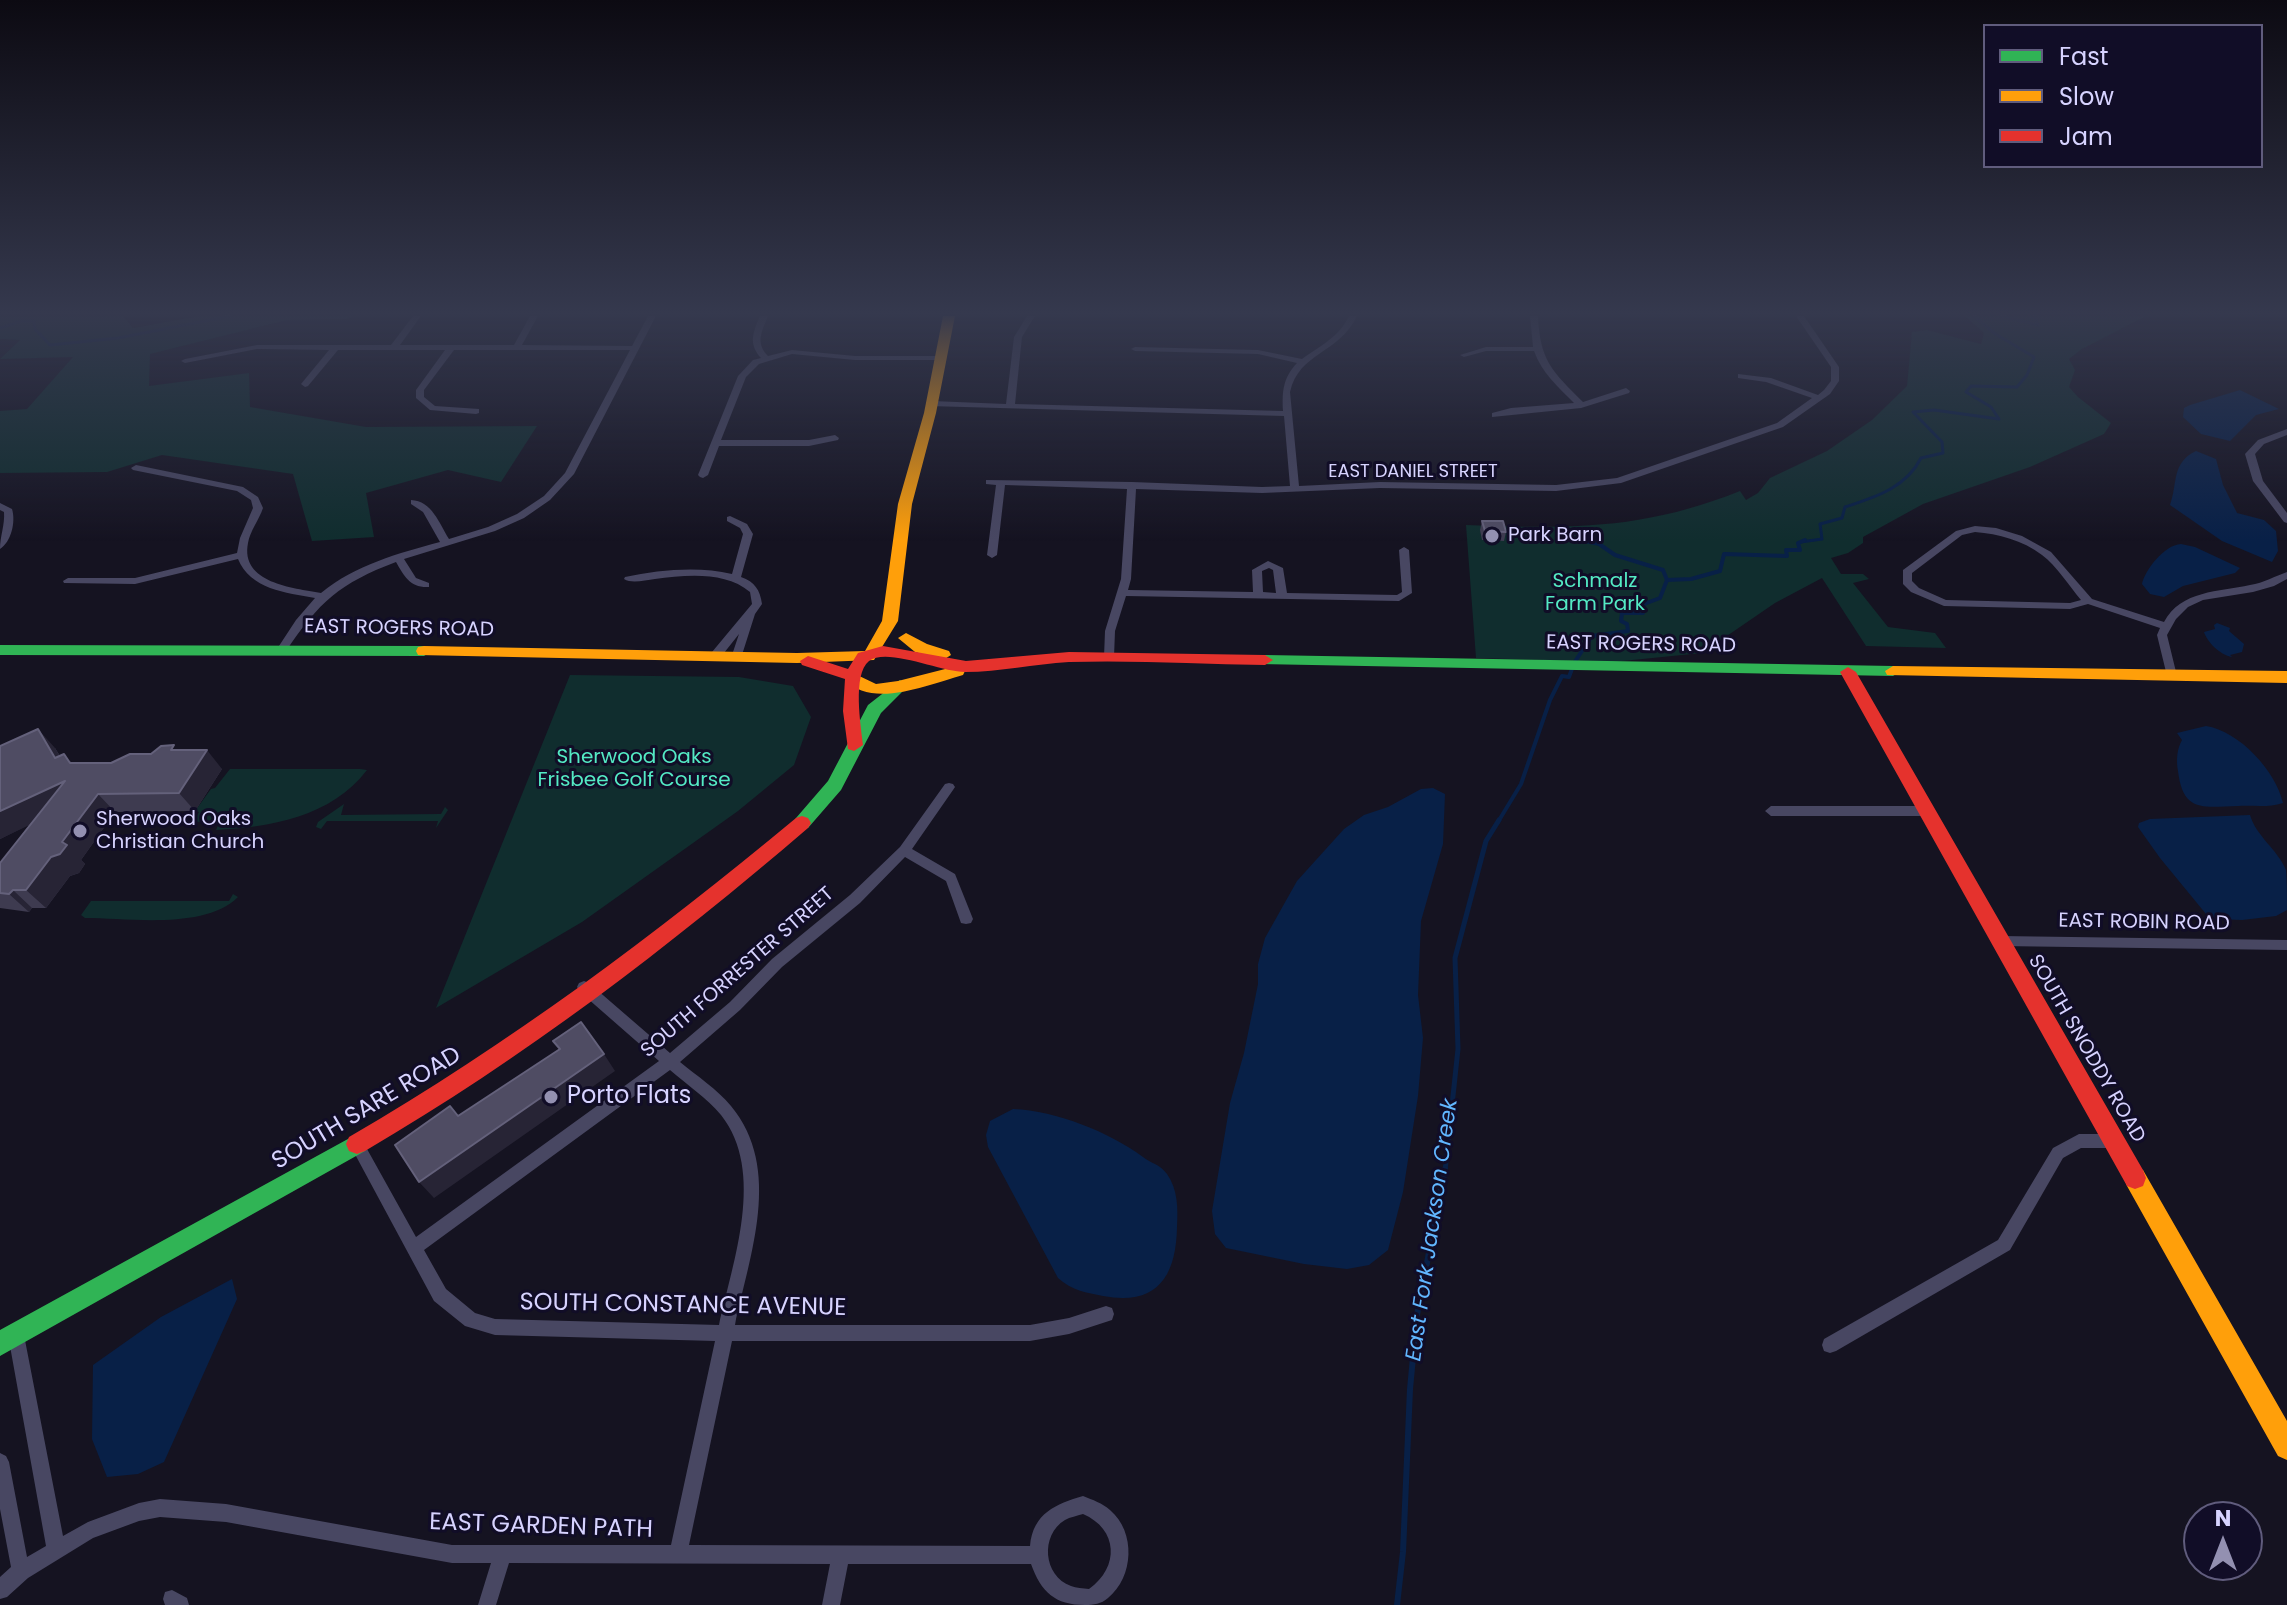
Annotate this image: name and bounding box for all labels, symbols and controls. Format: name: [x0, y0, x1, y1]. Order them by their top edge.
legend: [1983, 24, 2263, 168]
text: Fast: [2059, 40, 2109, 73]
text: Slow: [2059, 80, 2114, 113]
text: Jam: [2059, 120, 2113, 153]
street label: EAST DANIEL STREET: [1328, 461, 1498, 483]
place label: Park Barn: [1508, 524, 1602, 548]
marker: Park Barn: [1483, 527, 1501, 545]
park label: Schmalz Farm Park: [1545, 570, 1645, 617]
street label: EAST ROGERS ROAD: [304, 615, 494, 643]
street label: EAST ROGERS ROAD: [1546, 631, 1736, 659]
park label: Sherwood Oaks Frisbee Golf Course: [537, 746, 731, 793]
place label: Sherwood Oaks Christian Church: [96, 808, 264, 855]
marker: Sherwood Oaks Christian Church: [71, 822, 89, 840]
street label: SOUTH FORRESTER STREET: [637, 883, 839, 1063]
street label: EAST ROBIN ROAD: [2058, 910, 2230, 936]
street label: SOUTH SNODDY ROAD: [2022, 951, 2150, 1147]
street label: SOUTH SARE ROAD: [267, 1041, 467, 1177]
place label: Porto Flats: [567, 1083, 691, 1111]
marker: Porto Flats: [542, 1088, 560, 1106]
water label: East Fork Jackson Creek: [1402, 1097, 1464, 1363]
street label: SOUTH CONSTANCE AVENUE: [519, 1289, 847, 1323]
north arrow: [2183, 1501, 2263, 1581]
text: N: [2215, 1503, 2231, 1534]
street label: EAST GARDEN PATH: [429, 1509, 653, 1545]

